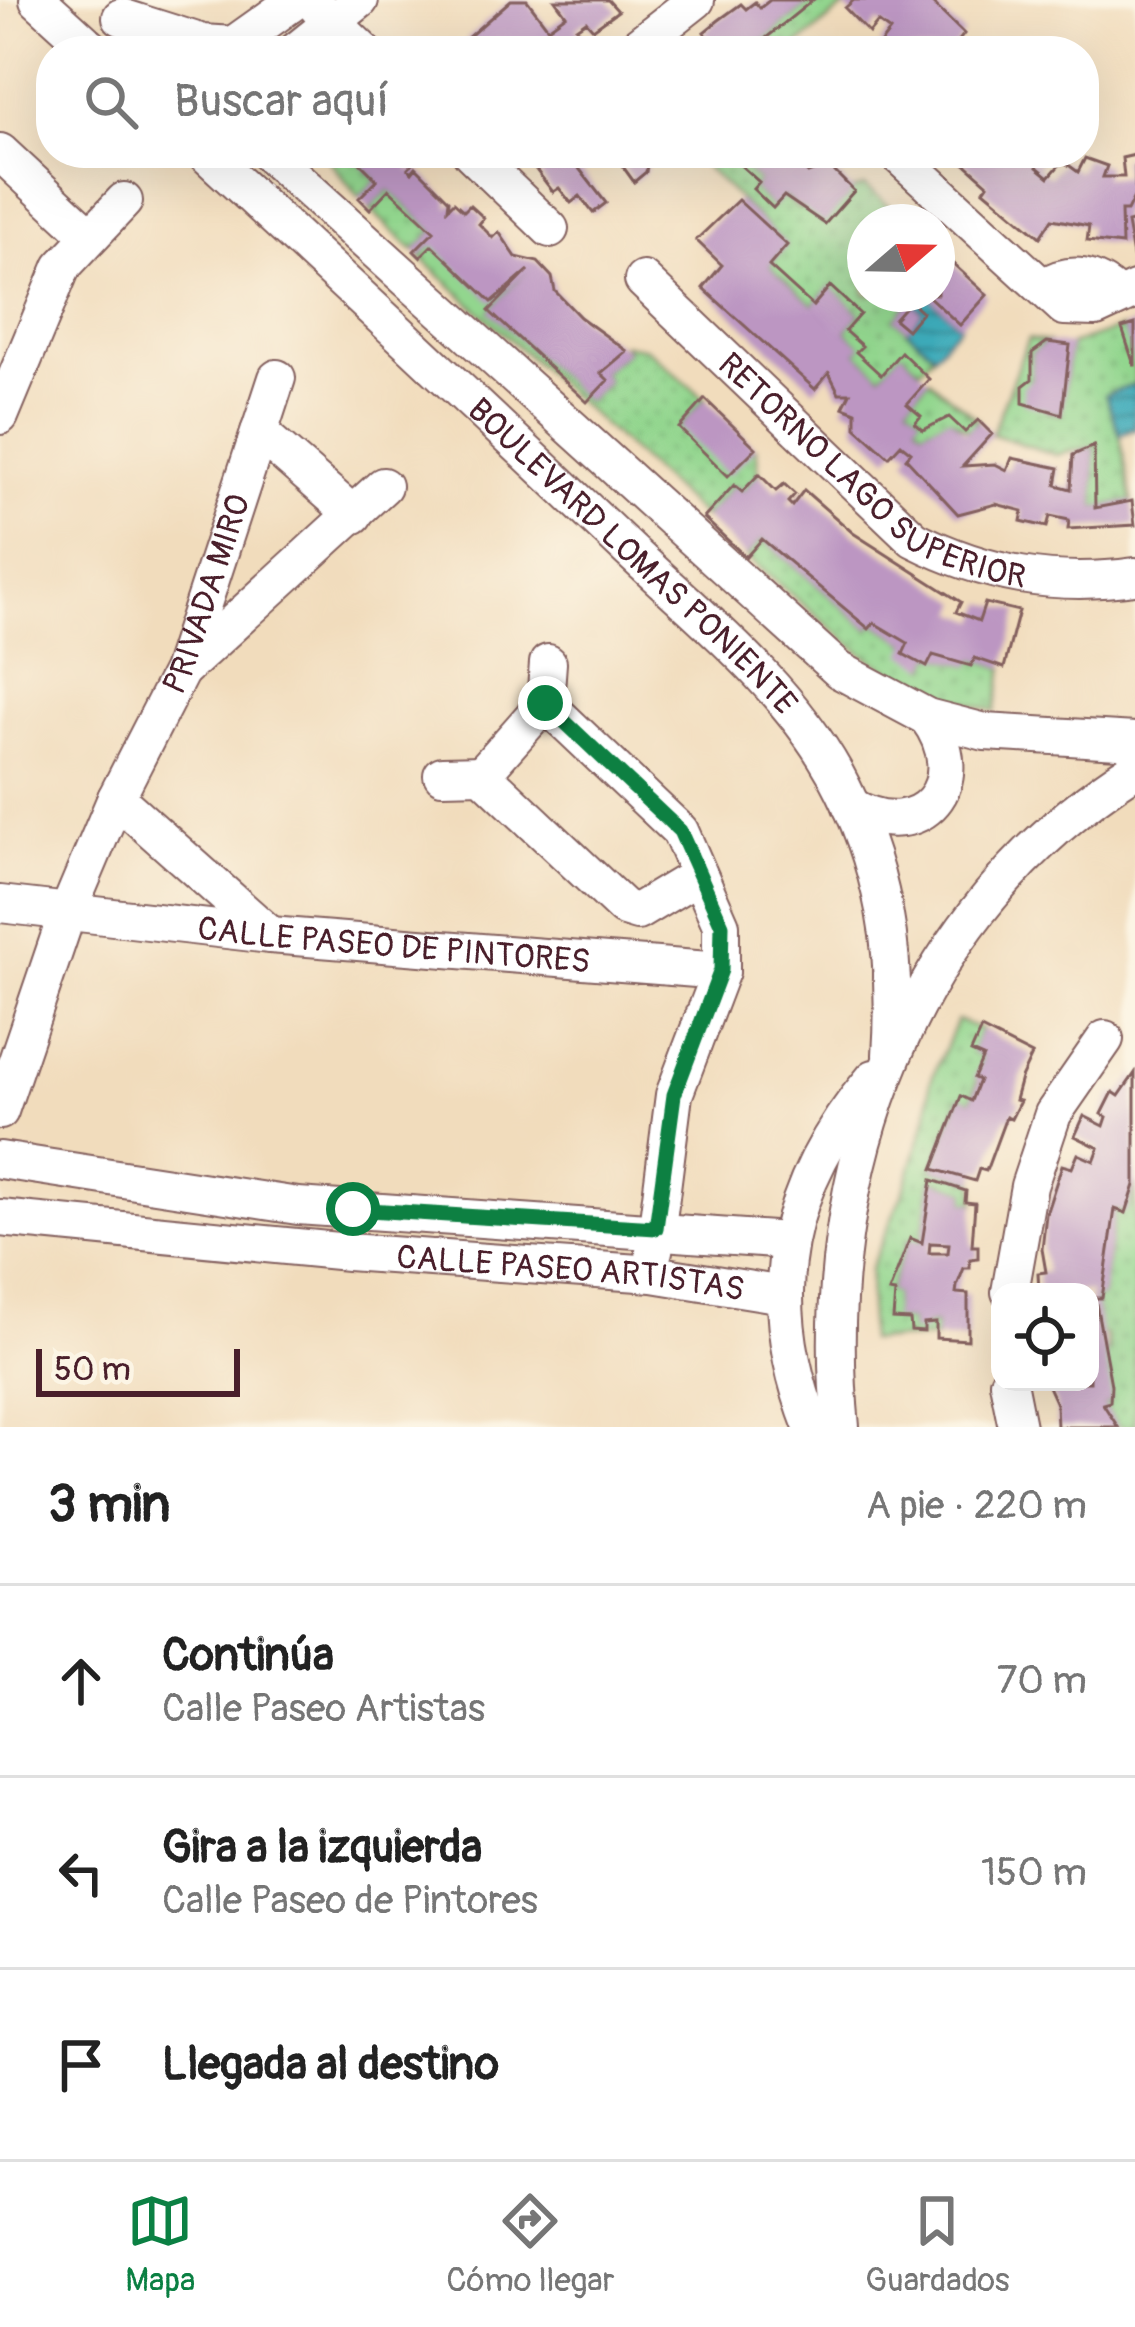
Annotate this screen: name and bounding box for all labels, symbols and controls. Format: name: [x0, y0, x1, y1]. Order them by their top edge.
search box: [36, 36, 1099, 168]
icon: search: [78, 69, 144, 135]
text: Buscar aquí: [174, 74, 389, 130]
north arrow: [847, 204, 955, 312]
street label: RETORNO LAGO SUPERIOR: [709, 344, 1029, 598]
street label: BOULEVARD LOMAS PONIENTE: [459, 390, 806, 723]
street label: PRIVADA MIRO: [154, 489, 260, 701]
route end: [518, 676, 572, 730]
street label: CALLE PASEO DE PINTORES: [195, 908, 592, 982]
route start: [326, 1182, 380, 1236]
street label: CALLE PASEO ARTISTAS: [395, 1237, 747, 1310]
map controls: [991, 1283, 1099, 1391]
button: locate: [991, 1283, 1099, 1391]
scale bar: [36, 1343, 240, 1396]
text: 50 m: [54, 1349, 131, 1390]
text: 3 min: [48, 1473, 170, 1537]
text: A pie · 220 m: [866, 1481, 1087, 1530]
text: Continúa: [162, 1628, 334, 1684]
icon: ahead: [48, 1648, 114, 1714]
text: 70 m: [997, 1656, 1087, 1705]
text: Calle Paseo Artistas: [162, 1684, 485, 1733]
text: Gira a la izquierda: [162, 1820, 482, 1876]
icon: left: [48, 1840, 114, 1906]
text: 150 m: [981, 1848, 1087, 1897]
text: Calle Paseo de Pintores: [162, 1876, 538, 1925]
icon: arrive: [48, 2032, 114, 2098]
text: Llegada al destino: [162, 2037, 499, 2093]
tab: Mapa: [125, 2188, 195, 2301]
tab: Cómo llegar: [446, 2188, 614, 2301]
tab: Guardados: [865, 2188, 1010, 2301]

